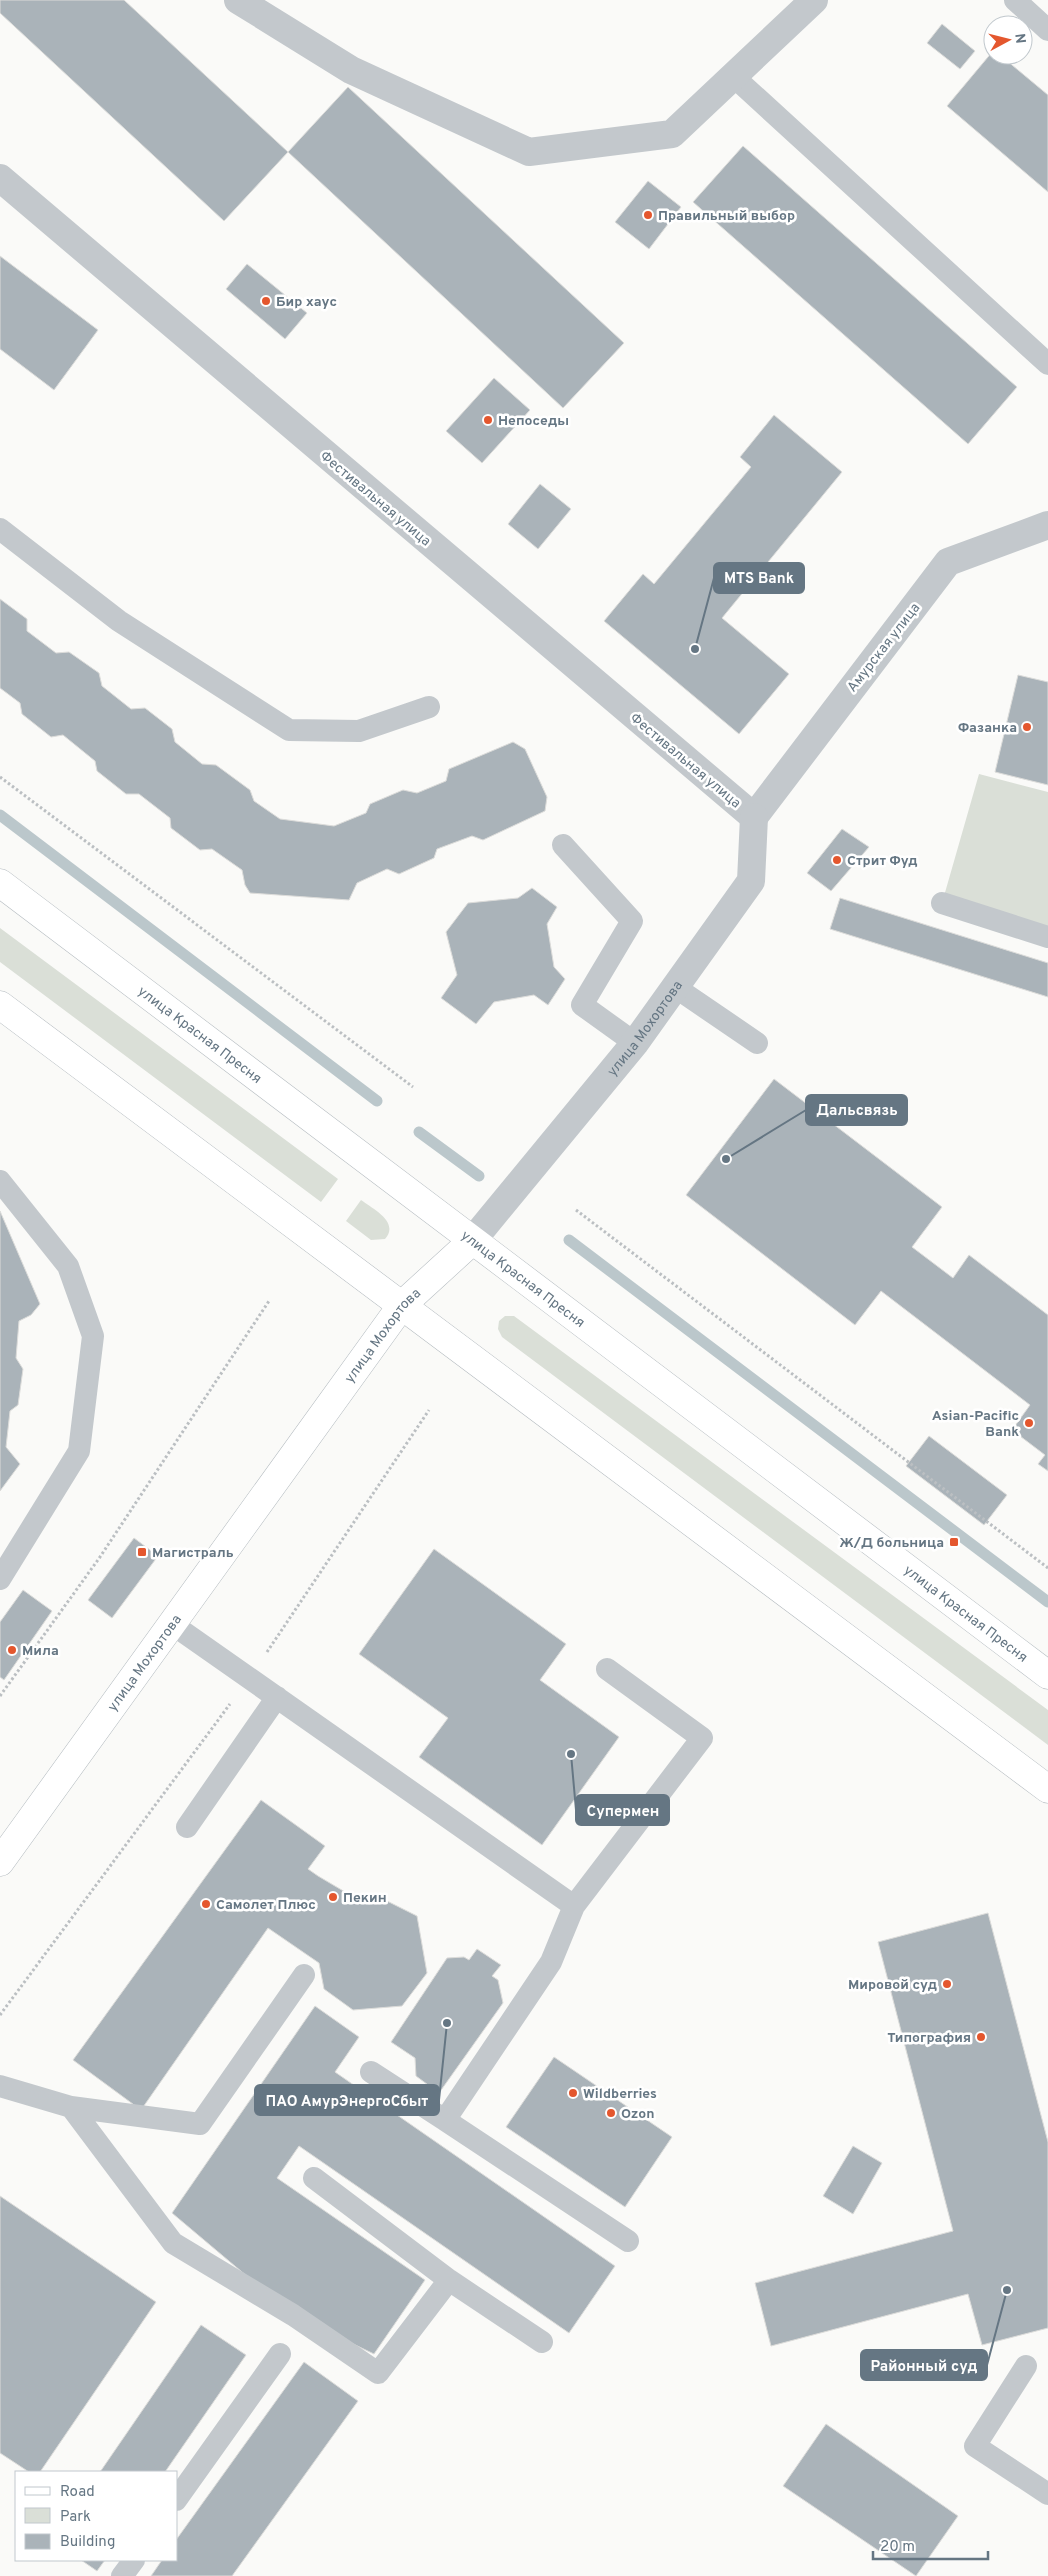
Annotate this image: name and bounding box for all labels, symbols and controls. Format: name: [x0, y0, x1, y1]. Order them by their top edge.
north arrow: [983, 15, 1033, 65]
text: N: [1010, 33, 1028, 45]
place label: Правильный выбор: [658, 208, 795, 225]
marker: Правильный выбор: [642, 209, 654, 221]
place label: Бир хаус: [276, 294, 337, 311]
marker: Бир хаус: [260, 295, 272, 307]
place label: Непоседы: [498, 413, 569, 430]
marker: Непоседы: [482, 414, 494, 426]
street label: Фестивальная улица: [316, 448, 434, 550]
callout: MTS Bank: [714, 563, 804, 593]
text: MTS Bank: [724, 570, 794, 589]
street label: Амурская улица: [844, 600, 924, 696]
street label: Фестивальная улица: [626, 710, 744, 812]
place label: Фазанка: [958, 720, 1017, 737]
marker: Фазанка: [1021, 721, 1033, 733]
place label: Стрит Фуд: [847, 853, 918, 870]
marker: Стрит Фуд: [831, 854, 843, 866]
street label: улица Мохортова: [604, 978, 687, 1080]
street label: улица Красная Пресня: [134, 983, 265, 1088]
callout: Дальсвязь: [806, 1095, 907, 1125]
text: Дальсвязь: [816, 1102, 898, 1121]
street label: улица Красная Пресня: [457, 1227, 588, 1332]
street label: улица Мохортова: [342, 1285, 425, 1387]
place label: Asian-Pacific Bank: [932, 1408, 1019, 1441]
marker: Asian-Pacific Bank: [1023, 1417, 1035, 1429]
place label: Ж/Д больница: [839, 1535, 944, 1552]
marker: Ж/Д больница: [948, 1536, 960, 1548]
place label: Магистраль: [152, 1545, 234, 1562]
marker: Магистраль: [136, 1546, 148, 1558]
street label: улица Красная Пресня: [900, 1562, 1031, 1667]
street label: улица Мохортова: [105, 1612, 186, 1715]
place label: Мила: [22, 1643, 59, 1660]
marker: Мила: [6, 1644, 18, 1656]
callout: Cупермен: [576, 1795, 669, 1825]
text: Cупермен: [587, 1803, 659, 1822]
place label: Пекин: [343, 1890, 387, 1907]
marker: Пекин: [327, 1891, 339, 1903]
place label: Самолет Плюс: [216, 1897, 316, 1914]
marker: Самолет Плюс: [200, 1898, 212, 1910]
place label: Мировой суд: [848, 1977, 937, 1994]
marker: Мировой суд: [941, 1978, 953, 1990]
place label: Типография: [887, 2030, 971, 2047]
marker: Типография: [975, 2031, 987, 2043]
callout: ПАО АмурЭнергоСбыт: [255, 2085, 439, 2115]
place label: Wildberries: [583, 2086, 657, 2103]
marker: Wildberries: [567, 2087, 579, 2099]
text: ПАО АмурЭнергоСбыт: [266, 2093, 428, 2112]
place label: Ozon: [621, 2106, 654, 2123]
marker: Ozon: [605, 2107, 617, 2119]
callout: Районный суд: [861, 2350, 987, 2380]
text: Районный суд: [871, 2358, 977, 2377]
legend: [15, 2471, 178, 2561]
text: Road: [60, 2483, 95, 2502]
text: Park: [60, 2508, 91, 2527]
scale bar: [873, 2528, 988, 2560]
text: Building: [60, 2533, 115, 2552]
text: 20 m: [880, 2538, 915, 2557]

